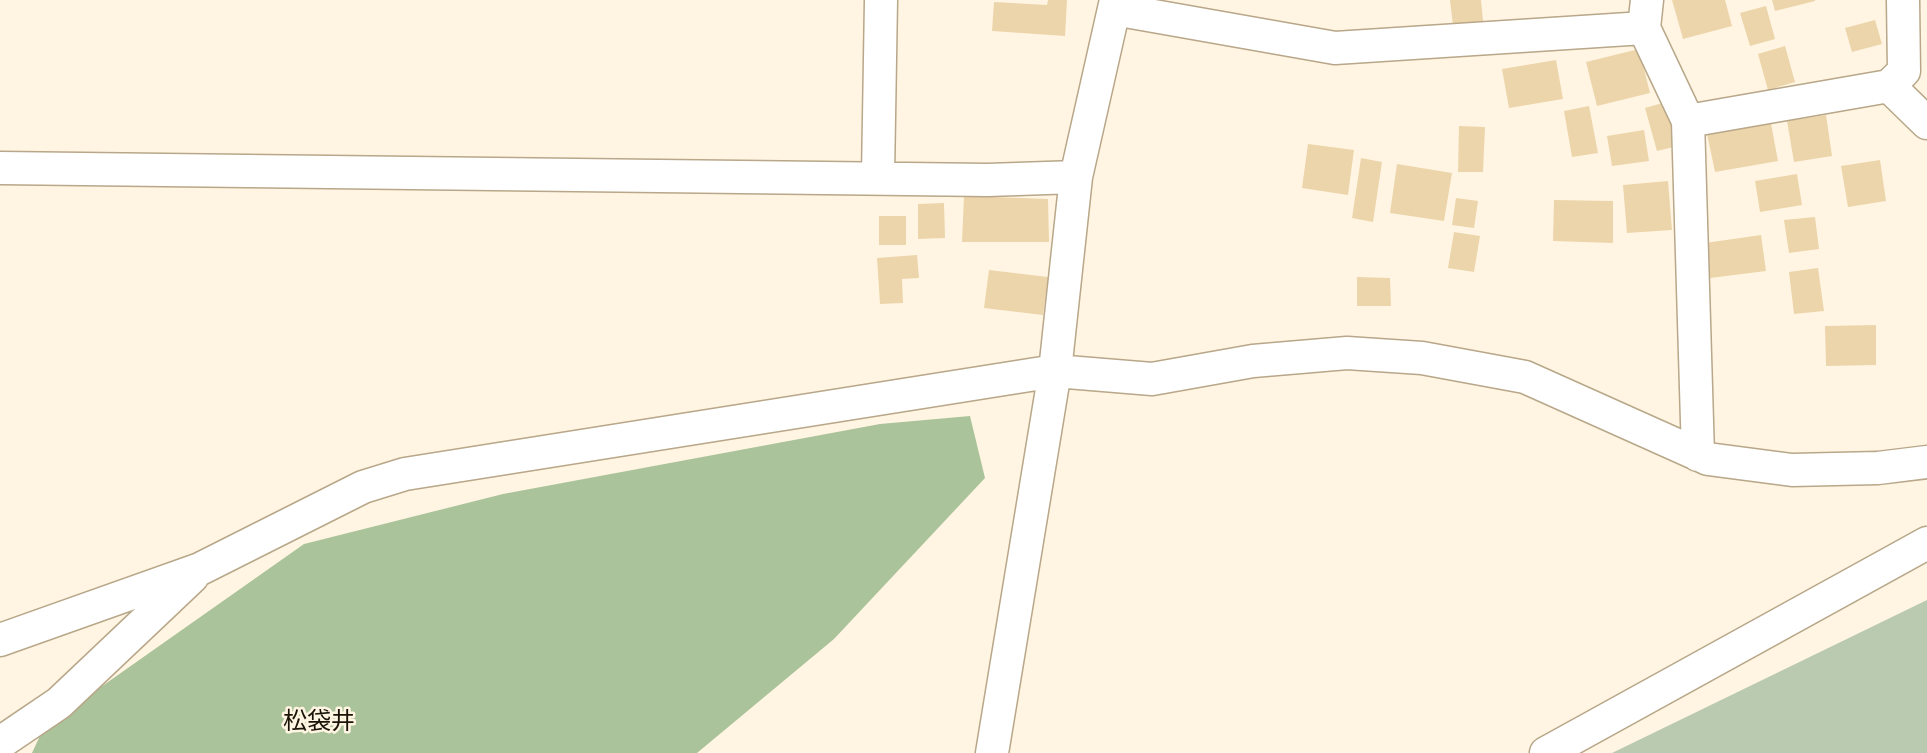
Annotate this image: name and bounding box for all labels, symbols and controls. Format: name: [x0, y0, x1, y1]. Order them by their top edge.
district label: 松袋井: [283, 708, 355, 736]

